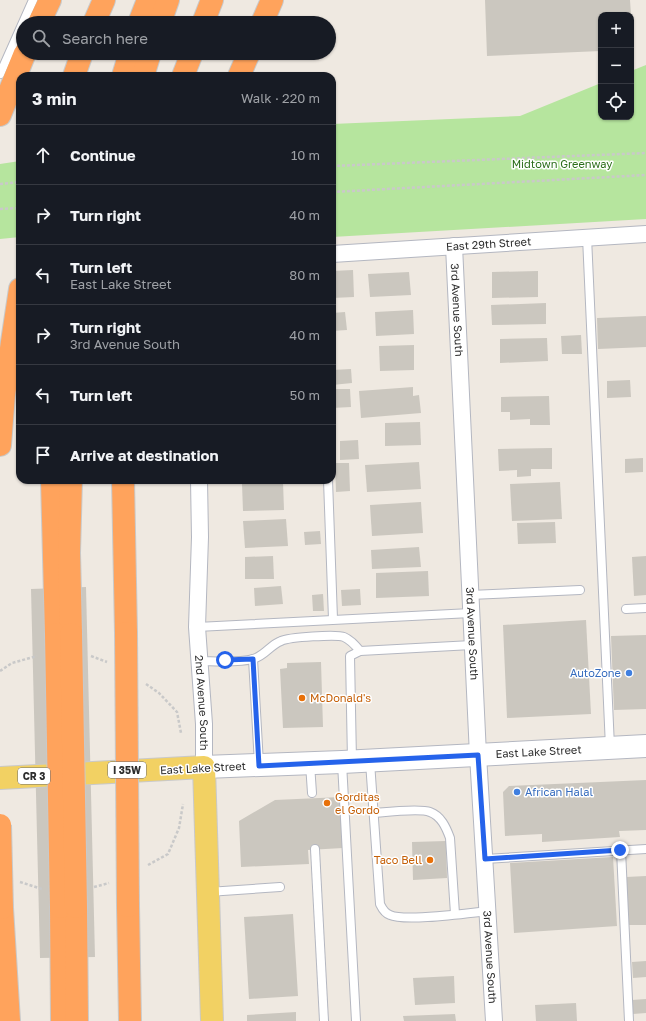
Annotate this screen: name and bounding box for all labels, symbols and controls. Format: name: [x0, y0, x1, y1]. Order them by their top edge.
map controls: [598, 12, 634, 120]
button: +: [598, 12, 634, 48]
search box: [16, 16, 336, 60]
icon: search: [30, 27, 52, 49]
text: Search here: [62, 29, 148, 47]
button: −: [598, 48, 634, 84]
button: locate: [598, 84, 634, 120]
text: 3 min: [32, 88, 76, 109]
text: Walk · 220 m: [241, 90, 320, 106]
icon: ahead: [32, 144, 54, 166]
text: Continue: [70, 146, 136, 164]
text: 10 m: [291, 147, 320, 163]
park label: Midtown Greenway: [512, 157, 612, 170]
icon: right: [32, 204, 54, 226]
text: Turn right: [70, 206, 141, 224]
text: 40 m: [289, 207, 320, 223]
street label: East 29th Street: [446, 234, 532, 253]
text: Turn left: [70, 258, 132, 276]
street label: 3rd Avenue South: [449, 263, 466, 357]
icon: left: [32, 264, 54, 286]
text: 80 m: [289, 267, 320, 283]
text: East Lake Street: [70, 276, 172, 292]
text: Turn right: [70, 318, 141, 336]
icon: right: [32, 324, 54, 346]
text: 40 m: [289, 327, 320, 343]
text: 3rd Avenue South: [70, 336, 180, 352]
icon: left: [32, 384, 54, 406]
text: Turn left: [70, 386, 132, 404]
text: 50 m: [290, 387, 320, 403]
icon: arrive: [32, 444, 54, 466]
text: Arrive at destination: [70, 446, 219, 464]
street label: 3rd Avenue South: [464, 587, 481, 680]
route start: [216, 651, 234, 669]
street label: 2nd Avenue South: [193, 654, 211, 751]
place label: AutoZone: [570, 666, 621, 679]
marker: AutoZone: [624, 668, 634, 678]
place label: McDonald's: [310, 691, 371, 704]
marker: McDonald's: [297, 693, 307, 703]
street label: East Lake Street: [495, 742, 582, 760]
street label: East Lake Street: [160, 759, 246, 776]
road number: I 35W: [108, 762, 146, 778]
road number: CR 3: [18, 768, 50, 784]
place label: African Halal: [525, 785, 593, 798]
marker: African Halal: [512, 787, 522, 797]
place label: Gorditas el Gordo: [335, 790, 380, 816]
marker: Gorditas el Gordo: [322, 798, 332, 808]
route end: [611, 841, 629, 859]
place label: Taco Bell: [374, 853, 422, 866]
marker: Taco Bell: [425, 855, 435, 865]
street label: 3rd Avenue South: [481, 910, 500, 1004]

